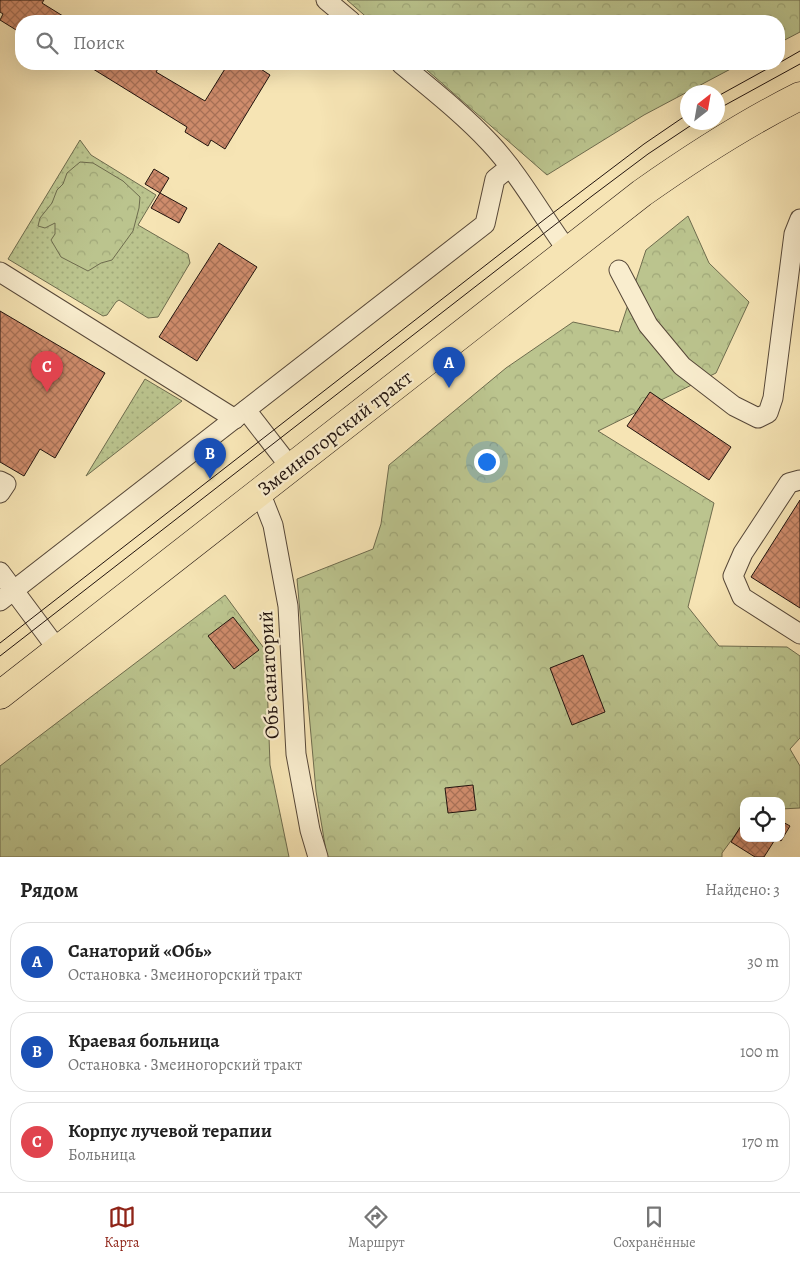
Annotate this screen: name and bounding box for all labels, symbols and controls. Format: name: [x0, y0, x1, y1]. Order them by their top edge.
search box: [15, 15, 785, 70]
icon: search: [33, 29, 61, 57]
text: Поиск: [73, 30, 125, 56]
north arrow: [680, 85, 725, 130]
pin: A: [433, 347, 465, 388]
pin: C: [31, 351, 63, 392]
street label: Змеиногорский тракт: [252, 364, 418, 502]
pin: B: [194, 438, 226, 479]
your location: [474, 449, 500, 475]
street label: Обь санаторий: [252, 610, 286, 740]
map controls: [740, 797, 785, 842]
button: locate: [740, 797, 785, 842]
text: Рядом: [20, 876, 78, 904]
text: Найдено: 3: [705, 879, 780, 901]
text: Санаторий «Обь»: [68, 938, 212, 964]
text: A: [32, 951, 42, 973]
text: 30 m: [747, 951, 779, 973]
text: Остановка · Змеиногорский тракт: [68, 964, 302, 986]
text: Краевая больница: [68, 1028, 220, 1054]
text: B: [32, 1041, 42, 1063]
text: 100 m: [740, 1041, 779, 1063]
text: Остановка · Змеиногорский тракт: [68, 1054, 302, 1076]
text: Корпус лучевой терапии: [68, 1118, 272, 1144]
text: C: [32, 1131, 42, 1153]
text: 170 m: [742, 1131, 779, 1153]
text: Больница: [68, 1144, 136, 1166]
tab: Карта: [104, 1203, 140, 1252]
tab: Маршрут: [348, 1203, 405, 1252]
tab: Сохранённые: [613, 1203, 696, 1252]

